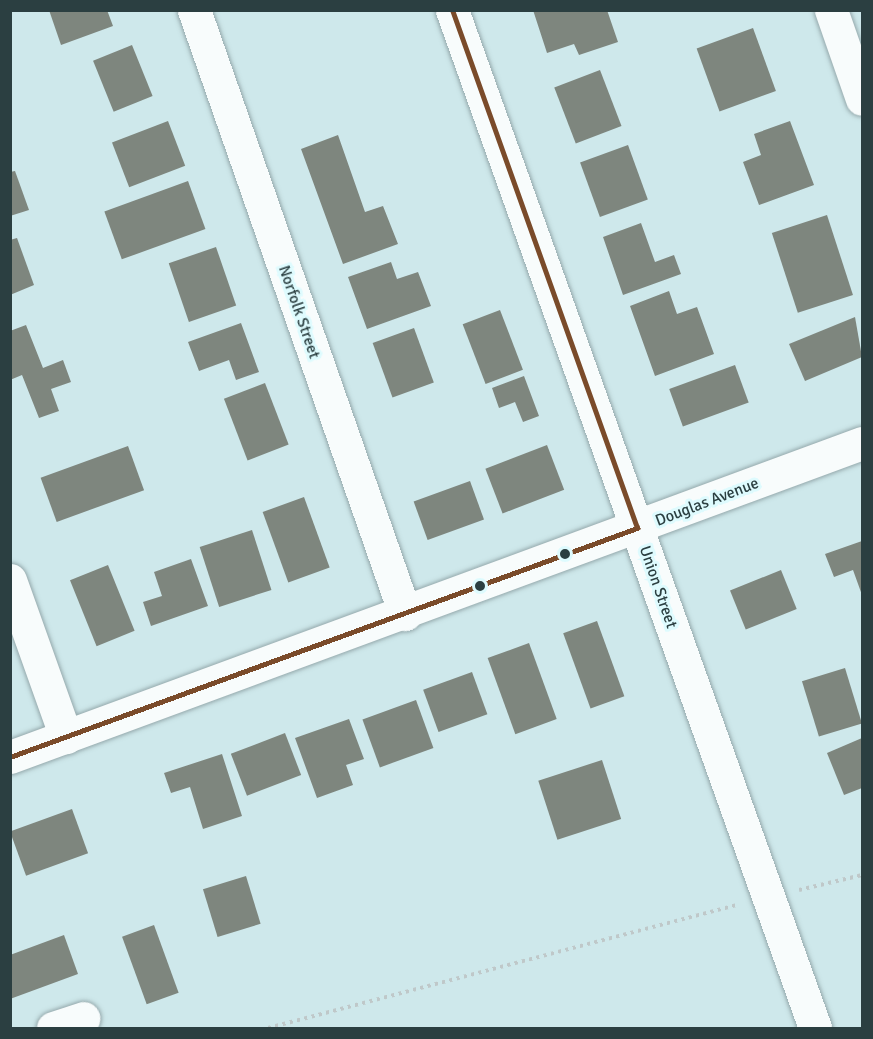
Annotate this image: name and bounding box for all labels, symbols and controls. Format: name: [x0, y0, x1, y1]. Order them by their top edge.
street label: Norfolk Street: [274, 263, 324, 361]
street label: Douglas Avenue: [653, 473, 761, 531]
street label: Union Street: [635, 543, 681, 631]
unlabelled marker: [559, 548, 571, 560]
unlabelled marker: [474, 580, 486, 592]

